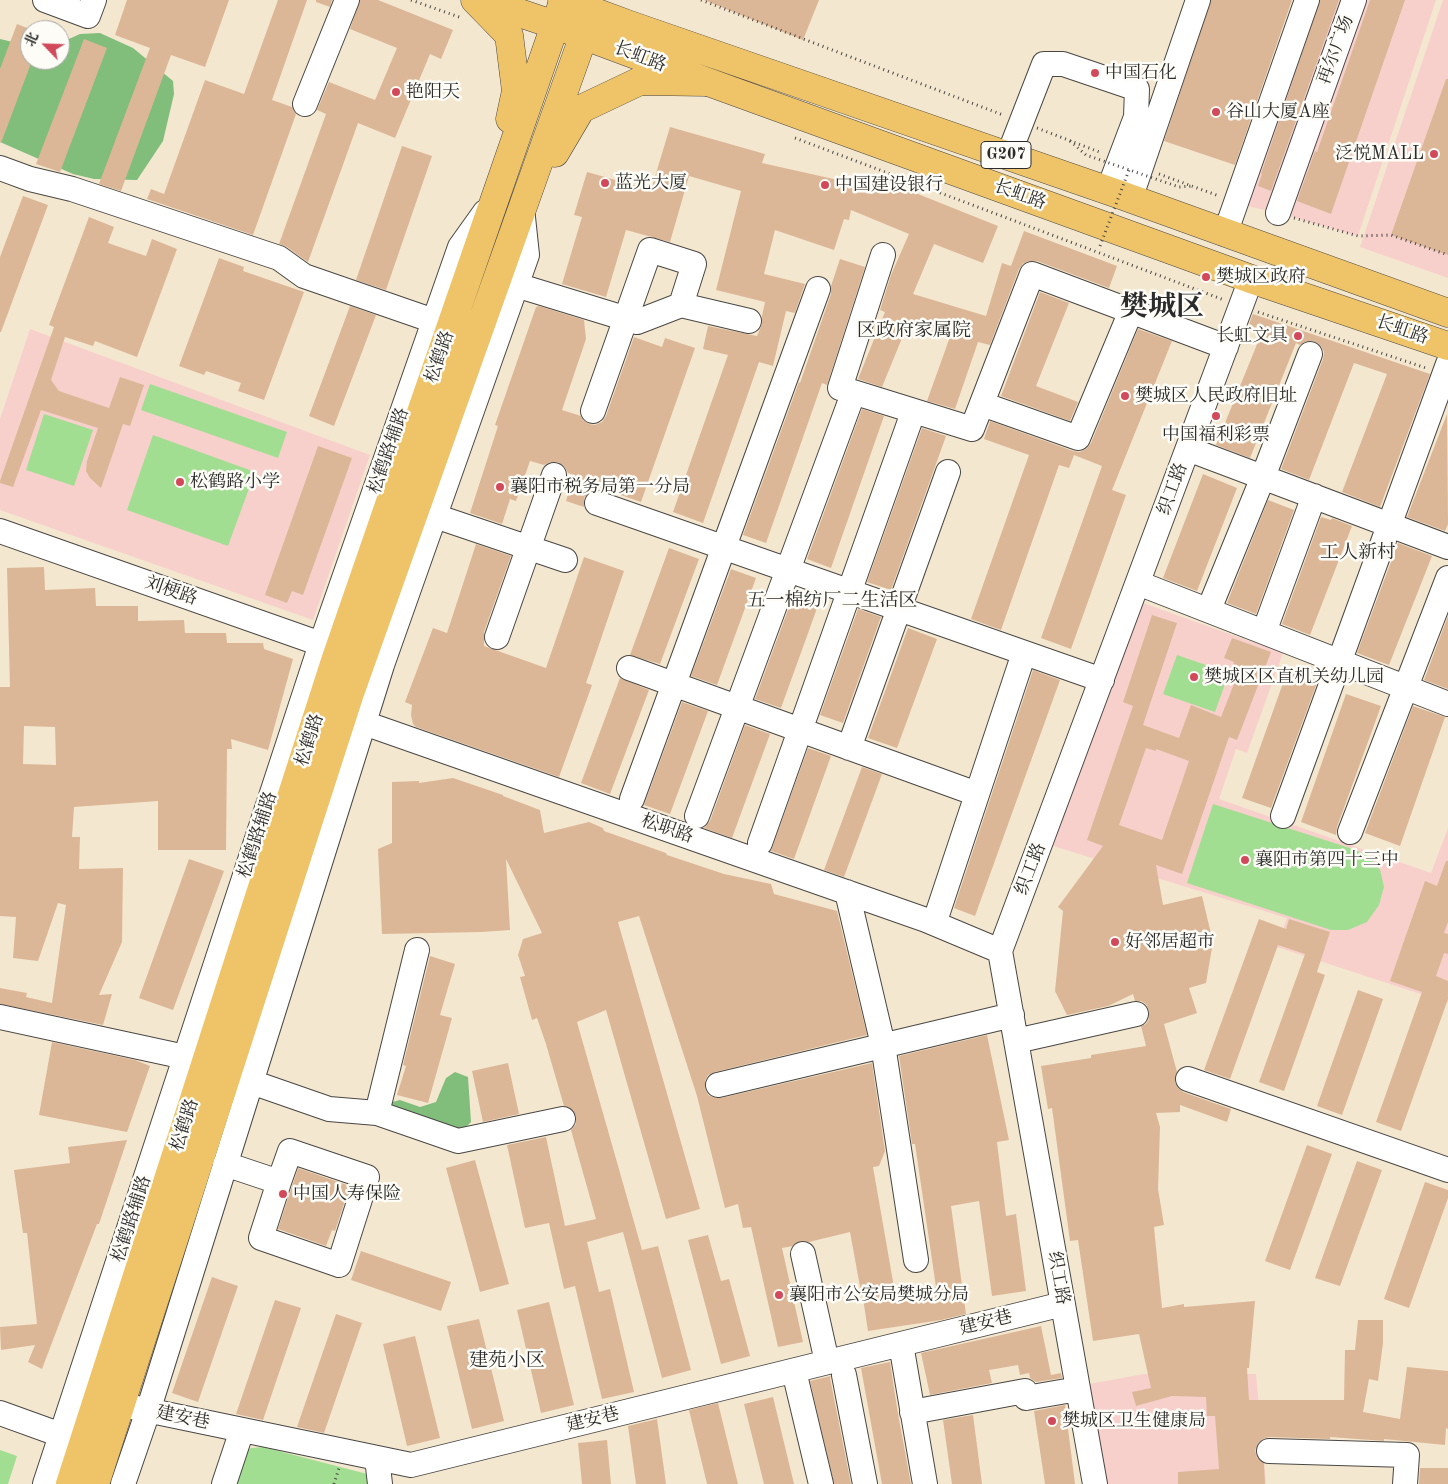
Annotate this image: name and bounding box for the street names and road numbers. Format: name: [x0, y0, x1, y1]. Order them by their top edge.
street label: 再尔广场: [1314, 12, 1358, 88]
street label: 长虹路: [611, 37, 669, 77]
road number: G207: [981, 142, 1031, 168]
street label: 长虹路: [991, 176, 1049, 214]
street label: 长虹路: [1373, 311, 1431, 349]
street label: 松鹤路: [421, 328, 459, 386]
street label: 松鹤路辅路: [364, 405, 414, 497]
street label: 织工路: [1154, 460, 1192, 518]
street label: 刘梗路: [142, 572, 200, 610]
street label: 松鹤路: [291, 711, 329, 769]
street label: 松鹤路辅路: [234, 789, 282, 881]
street label: 松职路: [638, 810, 696, 848]
street label: 织工路: [1011, 840, 1051, 898]
street label: 松鹤路: [166, 1096, 204, 1154]
street label: 松鹤路辅路: [108, 1173, 156, 1265]
street label: 织工路: [1043, 1250, 1073, 1306]
street label: 建安巷: [957, 1306, 1015, 1340]
street label: 建安巷: [154, 1402, 212, 1434]
street label: 建安巷: [564, 1403, 622, 1437]

